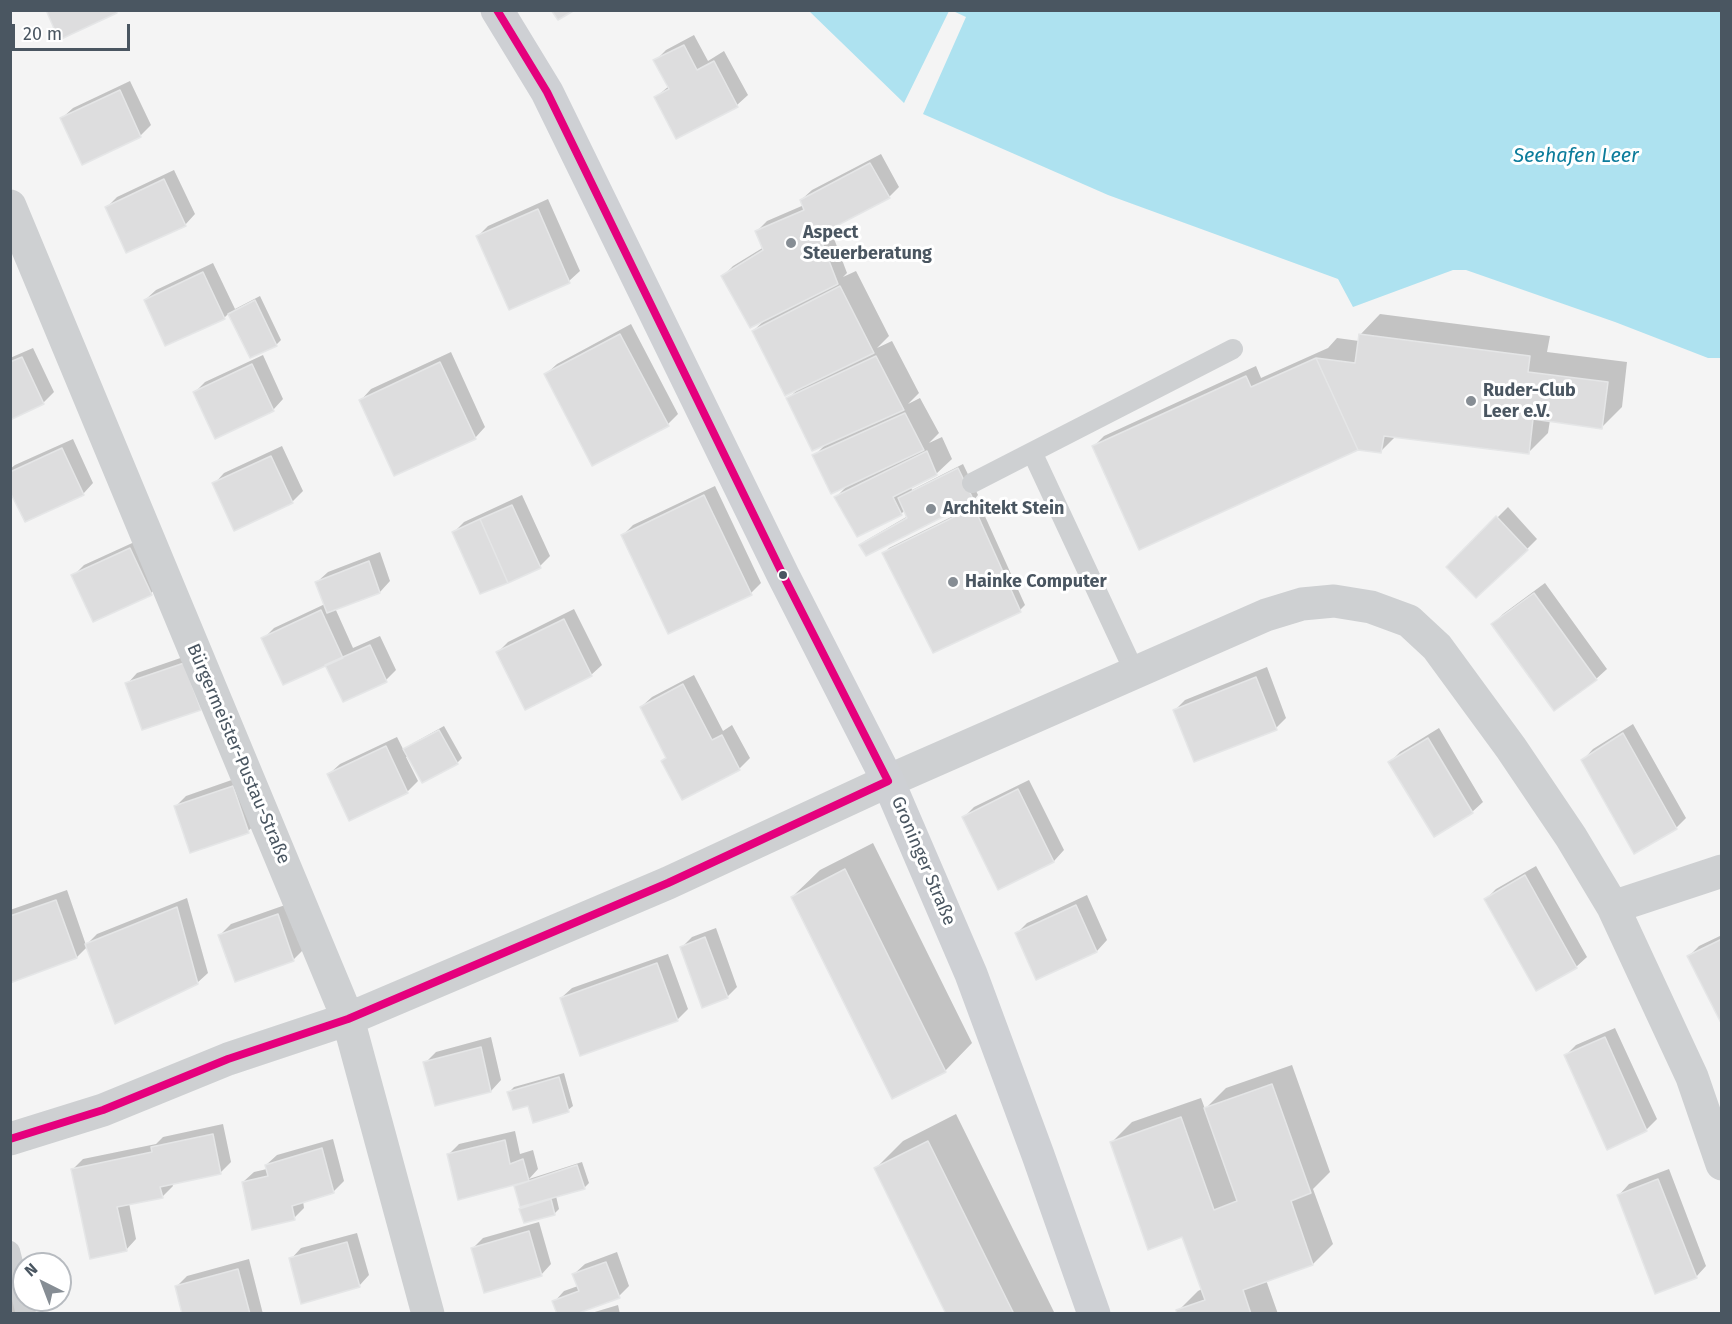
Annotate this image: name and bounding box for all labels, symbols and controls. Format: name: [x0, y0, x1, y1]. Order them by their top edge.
scale bar: [15, 12, 134, 50]
text: 20 m: [23, 23, 62, 45]
water label: Seehafen Leer: [1513, 144, 1639, 168]
place label: Aspect Steuerberatung: [803, 222, 932, 264]
marker: Aspect Steuerberatung: [784, 236, 798, 250]
place label: Ruder-Club Leer e.V.: [1483, 380, 1576, 422]
marker: Ruder-Club Leer e.V.: [1464, 394, 1478, 408]
place label: Architekt Stein: [943, 498, 1064, 520]
marker: Architekt Stein: [924, 502, 938, 516]
unlabelled marker: [777, 569, 789, 581]
place label: Hainke Computer: [965, 571, 1107, 593]
marker: Hainke Computer: [946, 575, 960, 589]
street label: Bürgermeister-Pustau-Straße: [182, 641, 294, 867]
street label: Groninger Straße: [886, 793, 960, 929]
north arrow: [12, 1252, 72, 1312]
text: N: [21, 1259, 41, 1280]

